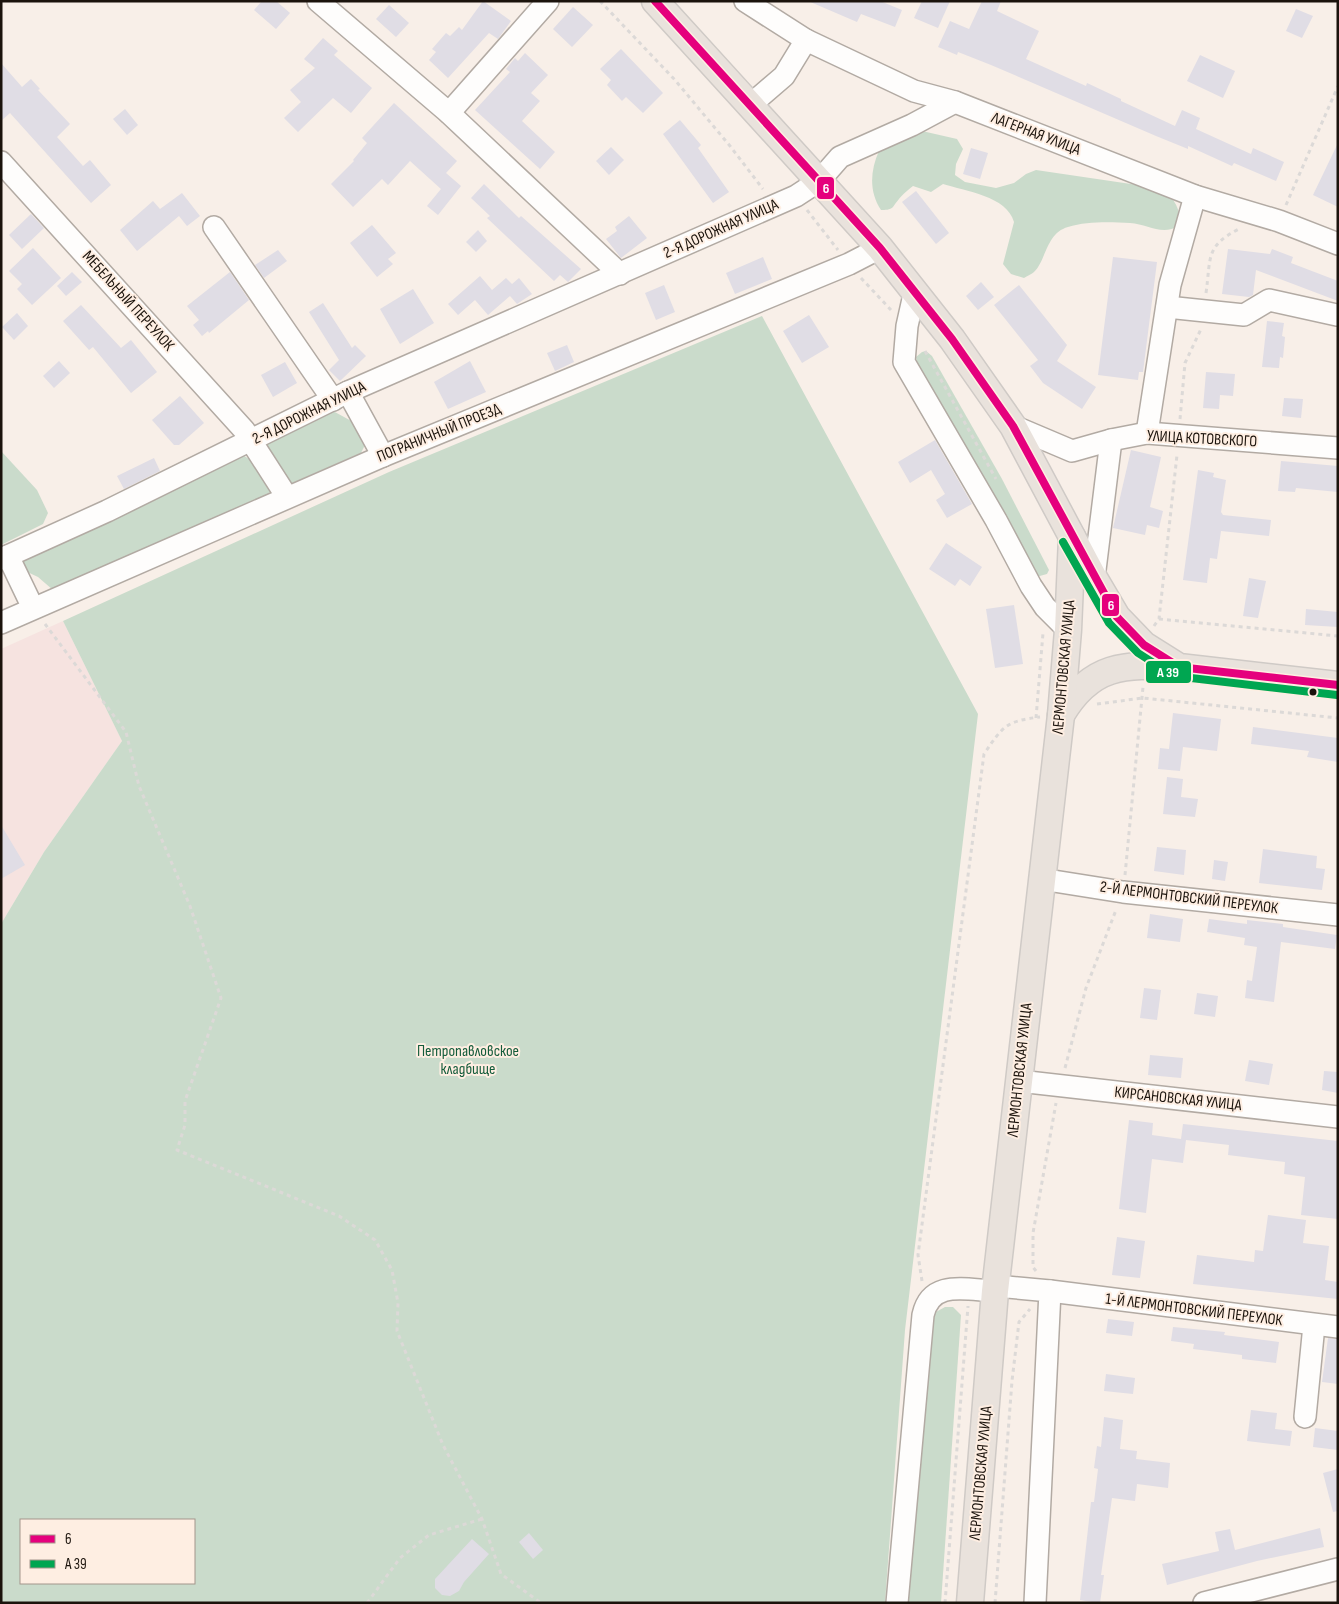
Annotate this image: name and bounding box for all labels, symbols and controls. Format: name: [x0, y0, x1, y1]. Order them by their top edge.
street label: ЛАГЕРНАЯ УЛИЦА: [988, 108, 1083, 160]
line badge: 6: [816, 176, 835, 200]
text: 6: [823, 180, 830, 197]
street label: 2-Я ДОРОЖНАЯ УЛИЦА: [661, 195, 781, 263]
street label: МЕБЕЛЬНЫЙ ПЕРЕУЛОК: [78, 247, 178, 356]
street label: 2-Я ДОРОЖНАЯ УЛИЦА: [249, 377, 369, 449]
street label: ПОГРАНИЧНЫЙ ПРОЕЗД: [374, 399, 504, 467]
street label: УЛИЦА КОТОВСКОГО: [1146, 427, 1258, 451]
line badge: 6: [1101, 593, 1120, 617]
text: 6: [1108, 597, 1115, 614]
street label: ЛЕРМОНТОВСКАЯ УЛИЦА: [1049, 599, 1079, 736]
line badge: А 39: [1145, 660, 1192, 684]
text: А 39: [1156, 664, 1179, 681]
unlabelled marker: [1308, 687, 1318, 697]
street label: 2-Й ЛЕРМОНТОВСКИЙ ПЕРЕУЛОК: [1099, 878, 1280, 918]
street label: ЛЕРМОНТОВСКАЯ УЛИЦА: [1003, 1002, 1037, 1139]
park label: Петропавловское кладбище: [417, 1042, 519, 1079]
street label: КИРСАНОВСКАЯ УЛИЦА: [1114, 1083, 1243, 1115]
street label: 1-Й ЛЕРМОНТОВСКИЙ ПЕРЕУЛОК: [1104, 1290, 1285, 1330]
street label: ЛЕРМОНТОВСКАЯ УЛИЦА: [966, 1405, 996, 1542]
legend: [20, 1519, 195, 1584]
text: 6: [65, 1530, 72, 1549]
text: А 39: [64, 1555, 87, 1574]

